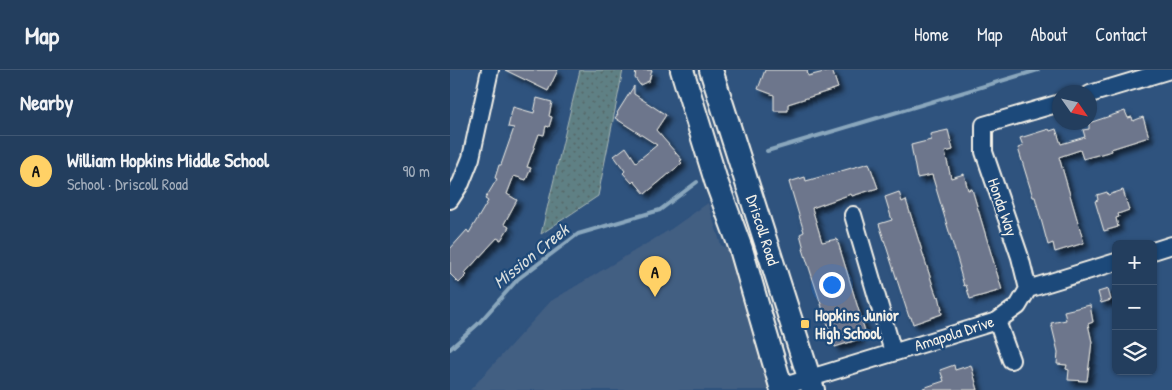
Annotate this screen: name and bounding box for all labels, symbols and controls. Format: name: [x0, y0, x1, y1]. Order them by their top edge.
text: Map: [25, 19, 59, 51]
text: Home: [914, 22, 949, 47]
text: Map: [977, 22, 1002, 47]
text: About: [1030, 22, 1067, 47]
text: Contact: [1095, 22, 1147, 47]
north arrow: [1052, 85, 1097, 130]
text: Nearby: [20, 88, 73, 117]
text: William Hopkins Middle School: [67, 147, 269, 173]
text: A: [32, 160, 40, 182]
text: 90 m: [402, 160, 430, 182]
text: School · Driscoll Road: [67, 173, 188, 195]
street label: Honda Way: [983, 175, 1023, 239]
street label: Driscoll Road: [741, 192, 785, 268]
water label: Mission Creek: [488, 216, 575, 294]
map controls: [1112, 240, 1157, 375]
button: +: [1112, 240, 1157, 285]
pin: A: [639, 256, 671, 297]
your location: [819, 272, 845, 298]
button: −: [1112, 285, 1157, 330]
place label: Hopkins Junior High School: [815, 304, 900, 345]
street label: Amapola Drive: [911, 310, 997, 356]
marker: Hopkins Junior High School: [799, 318, 811, 330]
button: layers: [1112, 330, 1157, 375]

